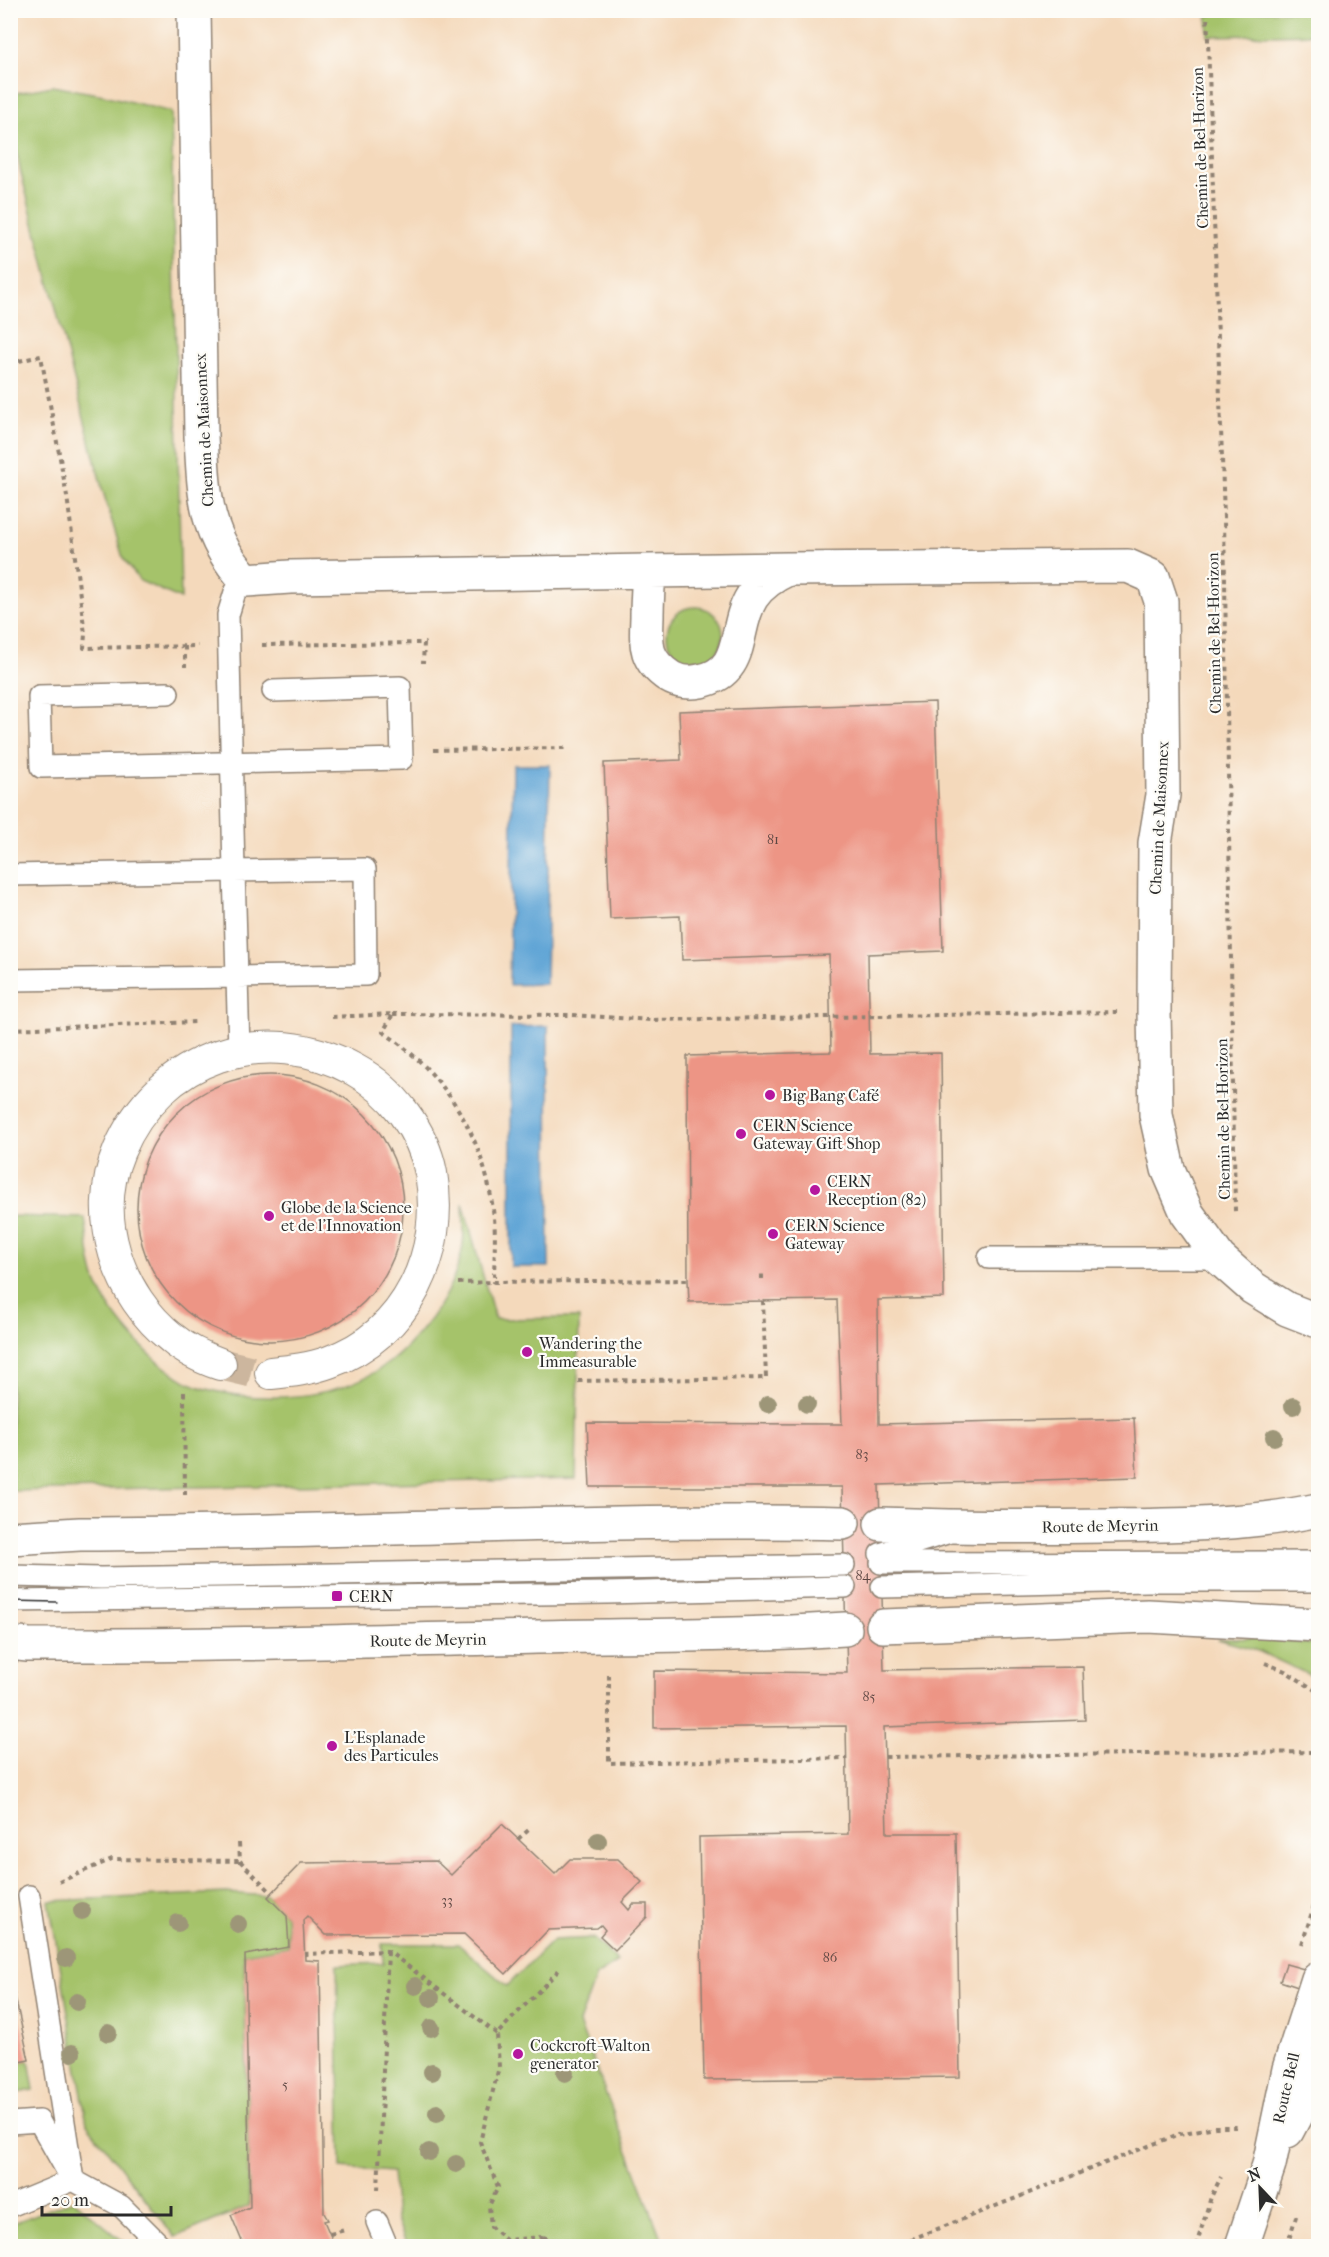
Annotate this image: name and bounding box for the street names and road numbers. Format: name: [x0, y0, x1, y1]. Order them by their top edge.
street label: Chemin de Bel-Horizon: [1188, 66, 1212, 229]
street label: Chemin de Maisonnex: [190, 352, 218, 507]
street label: Chemin de Bel-Horizon: [1203, 551, 1225, 714]
street label: Chemin de Maisonnex: [1145, 740, 1173, 895]
street label: Chemin de Bel-Horizon: [1212, 1037, 1234, 1200]
street label: Route de Meyrin: [1041, 1515, 1159, 1537]
street label: Route de Meyrin: [369, 1629, 487, 1651]
street label: Route Bell: [1269, 2050, 1304, 2125]

